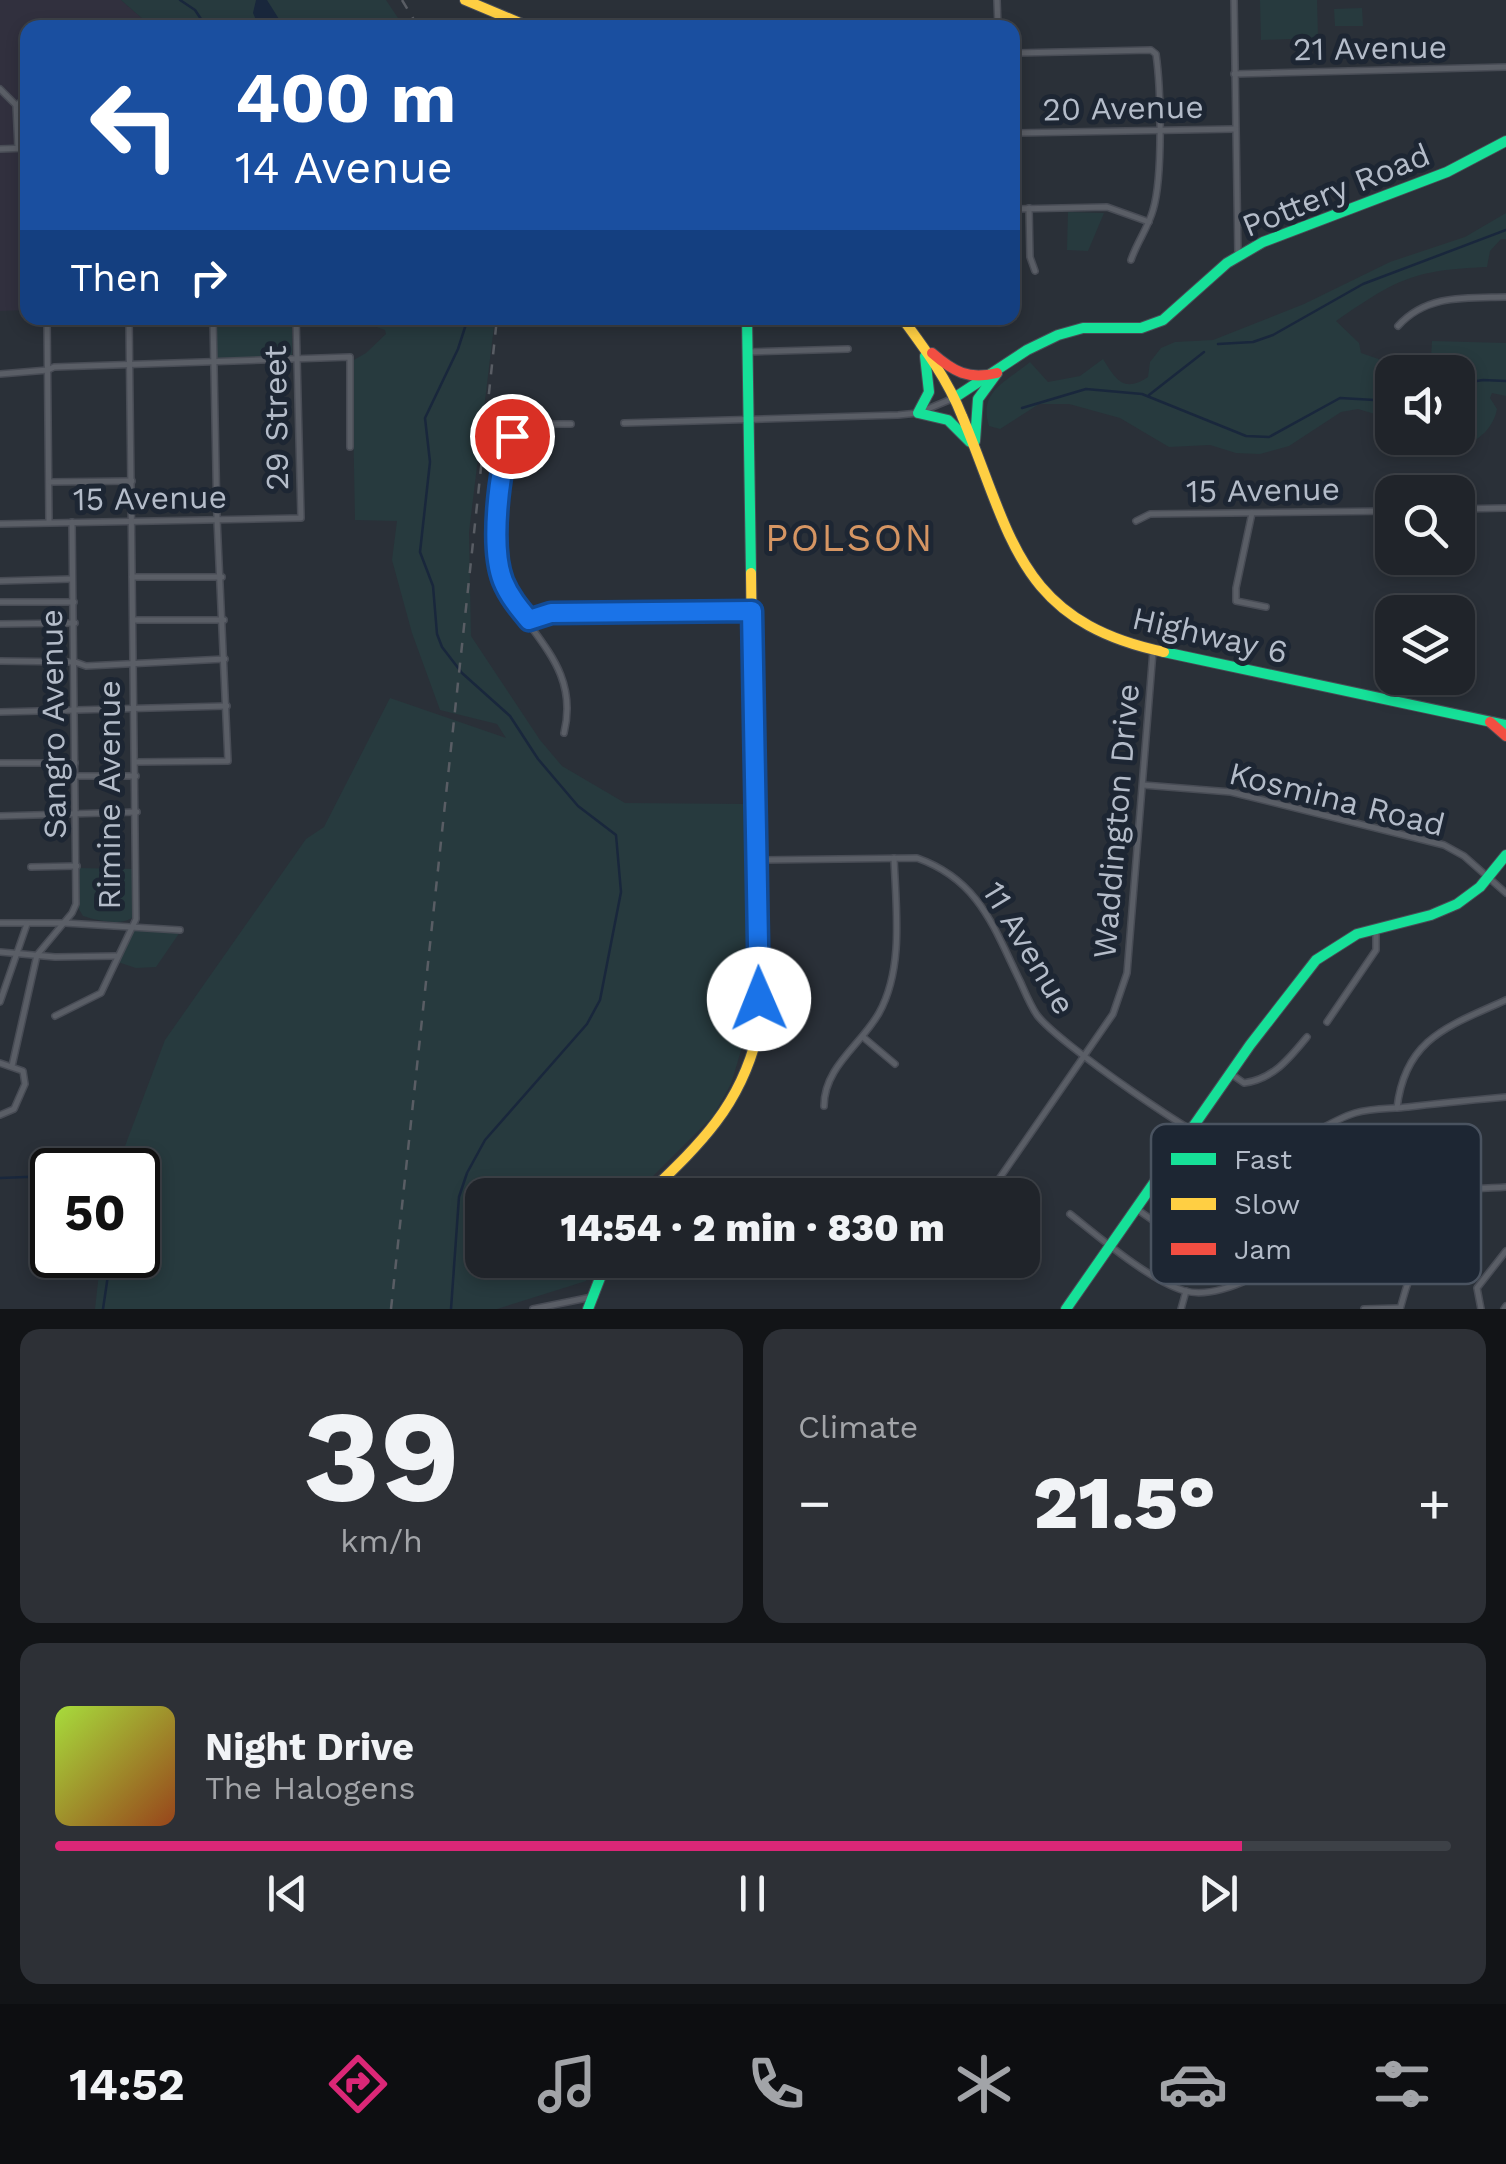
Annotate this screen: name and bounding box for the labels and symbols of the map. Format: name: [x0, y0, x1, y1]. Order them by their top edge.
street label: 21 Avenue: [1293, 28, 1447, 68]
street label: 20 Avenue: [1042, 88, 1204, 128]
street label: Pottery Road: [1237, 135, 1435, 245]
street label: 29 Street: [256, 345, 296, 491]
pin: [470, 394, 555, 479]
street label: 15 Avenue: [1186, 470, 1340, 510]
street label: 15 Avenue: [73, 478, 227, 518]
district label: POLSON: [765, 516, 935, 560]
street label: Highway 6: [1129, 599, 1291, 671]
street label: Sangro Avenue: [32, 609, 74, 839]
street label: Rimine Avenue: [90, 680, 128, 910]
street label: Waddington Drive: [1085, 682, 1147, 960]
street label: Kosmina Road: [1225, 754, 1449, 844]
street label: 11 Avenue: [975, 875, 1083, 1021]
position arrow: [707, 947, 811, 1051]
legend: [1151, 1124, 1481, 1284]
text: Fast: [1234, 1143, 1292, 1176]
speed limit sign: 50: [30, 1148, 160, 1278]
text: Slow: [1234, 1188, 1300, 1221]
text: Jam: [1234, 1233, 1292, 1266]

